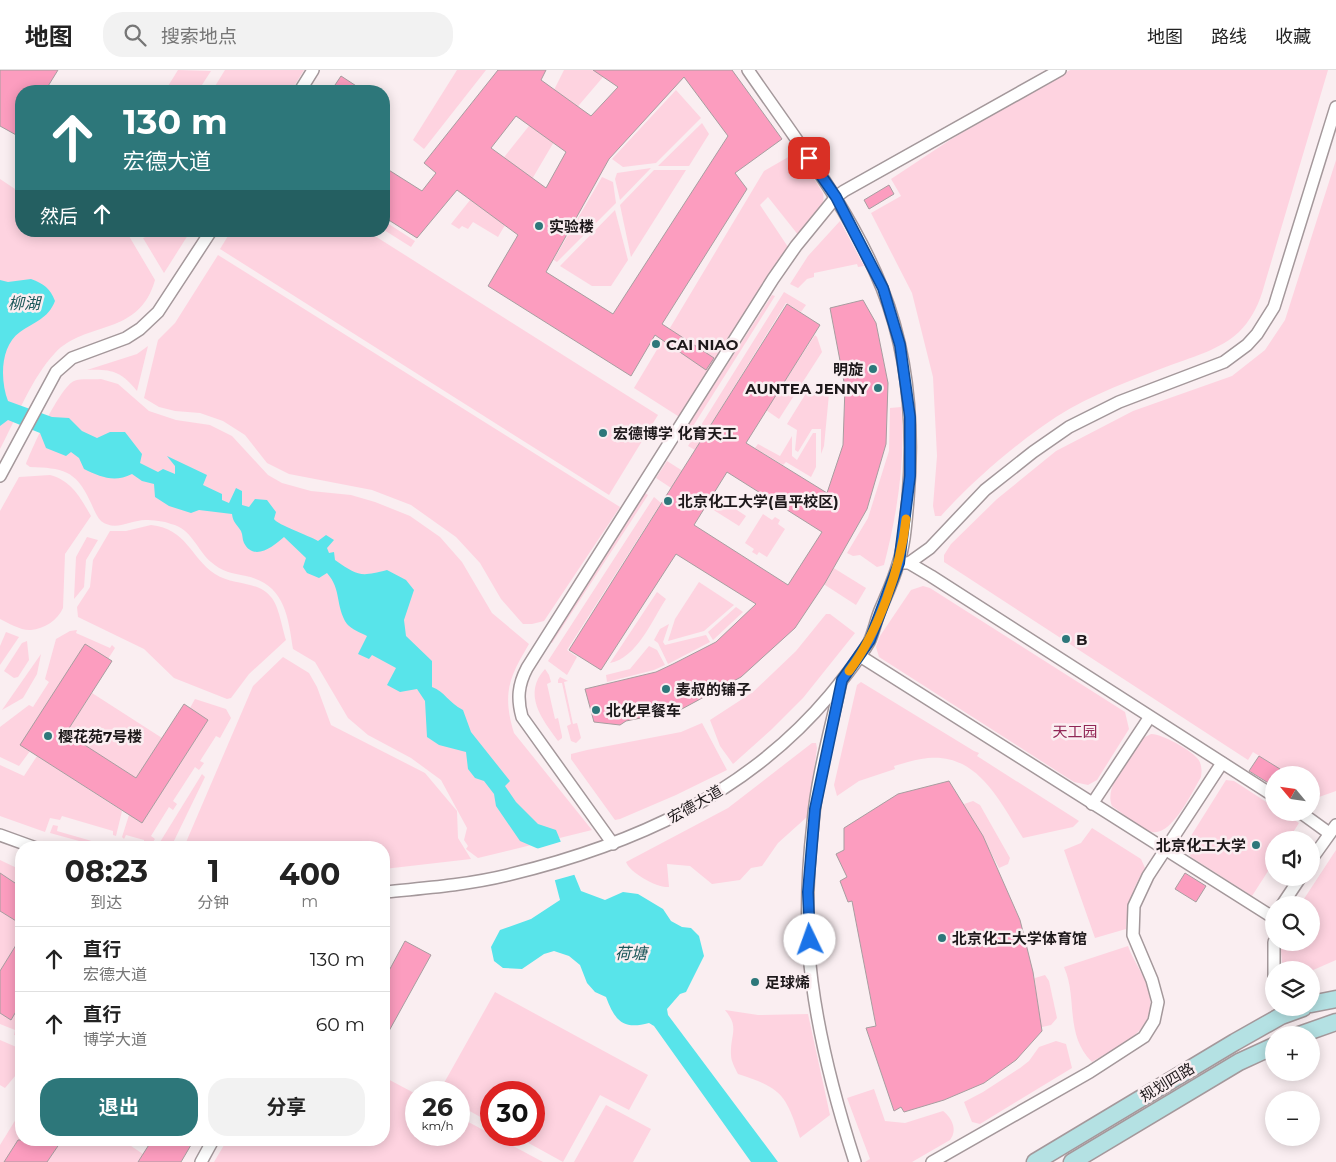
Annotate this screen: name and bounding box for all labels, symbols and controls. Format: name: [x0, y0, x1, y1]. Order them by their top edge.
search box: [103, 12, 453, 57]
icon: search: [121, 21, 149, 49]
text: 地图: [25, 22, 73, 51]
text: 搜索地点: [161, 25, 237, 48]
text: 地图: [1147, 26, 1183, 48]
text: 路线: [1211, 26, 1247, 48]
text: 收藏: [1275, 26, 1311, 48]
text: 130 m: [123, 100, 228, 143]
icon: ahead: [40, 105, 105, 170]
pin: [788, 137, 830, 179]
icon: arrive: [795, 144, 823, 172]
text: 宏德大道: [123, 148, 211, 175]
icon: ahead: [88, 200, 116, 228]
text: 然后: [40, 205, 78, 228]
place label: 实验楼: [549, 217, 594, 236]
marker: 实验楼: [533, 220, 545, 232]
water label: 柳湖: [8, 294, 43, 313]
place label: CAI NIAO: [666, 335, 739, 354]
marker: CAI NIAO: [650, 338, 662, 350]
place label: 明旋: [833, 360, 864, 379]
marker: 明旋: [867, 363, 879, 375]
place label: AUNTEA JENNY: [744, 379, 869, 398]
marker: AUNTEA JENNY: [872, 382, 884, 394]
place label: 宏德博学 化育天工: [613, 424, 737, 443]
marker: 宏德博学 化育天工: [597, 427, 609, 439]
place label: 北京化工大学(昌平校区): [678, 492, 839, 511]
marker: 北京化工大学(昌平校区): [662, 495, 674, 507]
place label: B: [1076, 630, 1087, 649]
marker: B: [1060, 633, 1072, 645]
place label: 麦叔的铺子: [676, 680, 751, 699]
marker: 麦叔的铺子: [660, 683, 672, 695]
place label: 北化早餐车: [606, 701, 681, 720]
marker: 北化早餐车: [590, 704, 602, 716]
park label: 天工园: [1052, 722, 1098, 741]
place label: 樱花苑7号楼: [58, 727, 142, 746]
marker: 樱花苑7号楼: [42, 730, 54, 742]
north arrow: [1265, 766, 1320, 821]
map controls: [1265, 766, 1320, 1146]
street label: 宏德大道: [664, 781, 726, 827]
button: sound: [1265, 831, 1320, 886]
place label: 北京化工大学: [1156, 836, 1246, 855]
marker: 北京化工大学: [1250, 839, 1262, 851]
text: 08:23: [65, 853, 148, 890]
text: 1: [208, 853, 219, 890]
text: 400: [279, 856, 340, 893]
text: m: [301, 892, 318, 911]
text: 到达: [90, 893, 122, 912]
text: 分钟: [198, 893, 230, 912]
button: search: [1265, 896, 1320, 951]
position arrow: [783, 913, 835, 965]
place label: 北京化工大学体育馆: [952, 929, 1087, 948]
marker: 北京化工大学体育馆: [936, 932, 948, 944]
text: 直行: [83, 938, 121, 961]
water label: 荷塘: [615, 944, 650, 963]
icon: ahead: [40, 945, 68, 973]
text: 130 m: [310, 948, 365, 971]
button: layers: [1265, 961, 1320, 1016]
text: 宏德大道: [83, 965, 147, 984]
place label: 足球烯: [765, 973, 810, 992]
marker: 足球烯: [749, 976, 761, 988]
text: 直行: [83, 1003, 121, 1026]
icon: ahead: [40, 1010, 68, 1038]
text: 60 m: [316, 1013, 365, 1036]
button: +: [1265, 1026, 1320, 1081]
text: 博学大道: [83, 1030, 147, 1049]
street label: 规划四路: [1136, 1058, 1198, 1106]
button: 退出: [40, 1078, 198, 1136]
button: 分享: [208, 1078, 365, 1136]
speed limit sign: 30: [480, 1081, 545, 1146]
button: −: [1265, 1091, 1320, 1146]
text: 26: [422, 1092, 453, 1122]
text: km/h: [421, 1118, 454, 1133]

